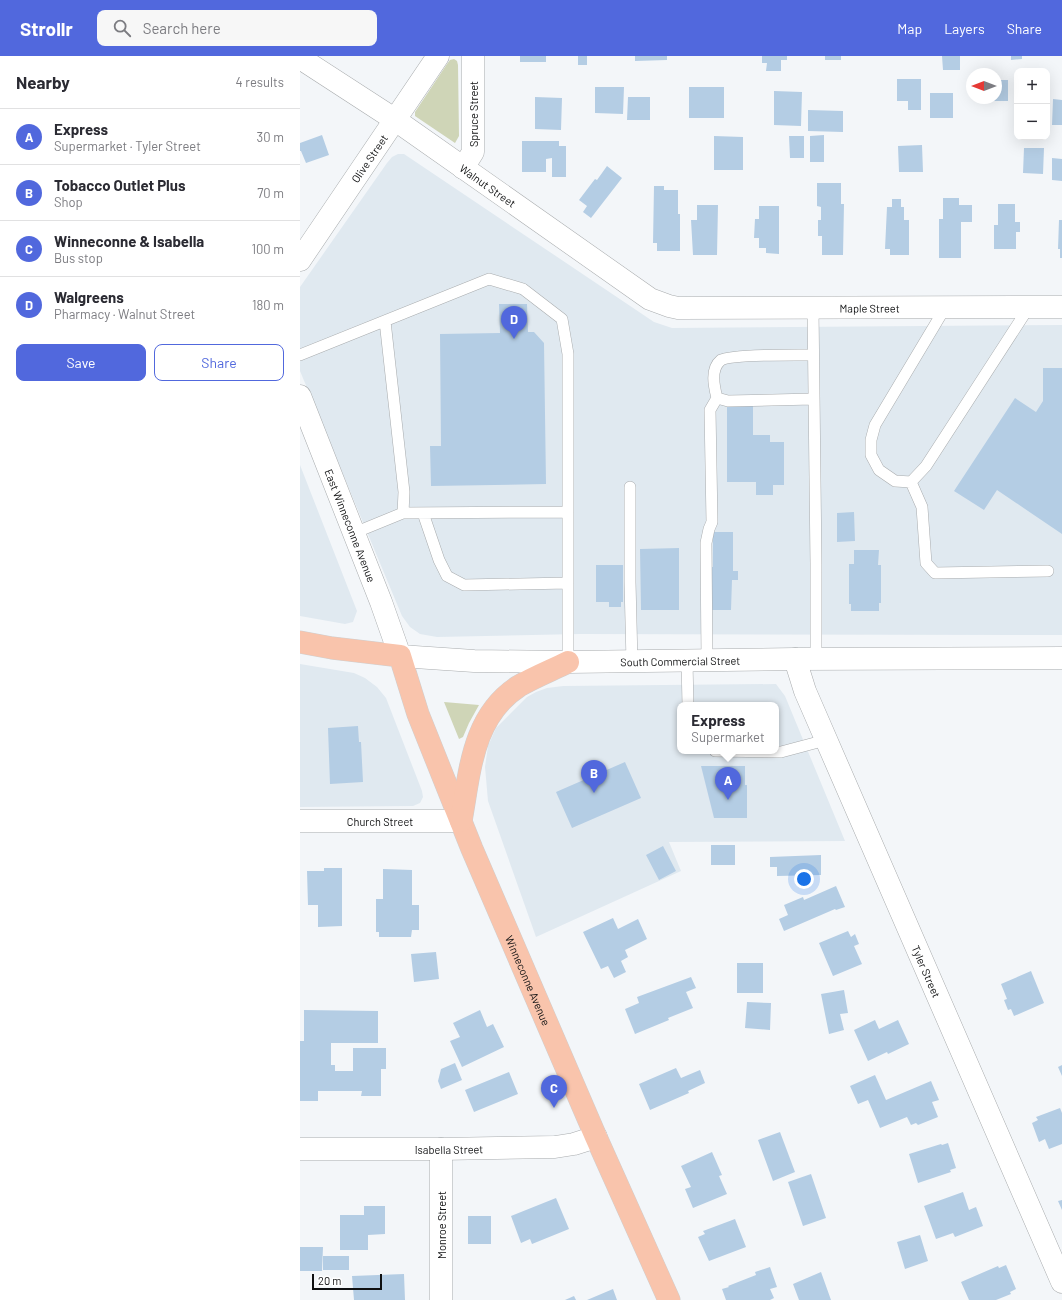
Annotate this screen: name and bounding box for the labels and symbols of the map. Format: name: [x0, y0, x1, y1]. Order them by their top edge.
north arrow: [966, 68, 1002, 104]
street label: Spruce Street: [467, 81, 480, 147]
street label: Olive Street: [348, 132, 390, 185]
street label: Walnut Street: [458, 161, 519, 209]
street label: Maple Street: [839, 301, 900, 314]
pin: D: [501, 306, 527, 339]
street label: East Winneconne Avenue: [323, 467, 379, 584]
street label: South Commercial Street: [620, 653, 740, 668]
pin: B: [581, 760, 607, 793]
pin: A: [715, 767, 741, 800]
street label: Church Street: [347, 815, 413, 828]
your location: [794, 869, 814, 889]
street label: Winneconne Avenue: [503, 933, 554, 1027]
street label: Tyler Street: [910, 943, 944, 999]
pin: C: [541, 1075, 567, 1108]
street label: Isabella Street: [415, 1142, 483, 1156]
street label: Monroe Street: [435, 1191, 448, 1259]
scale bar: [312, 1272, 382, 1291]

